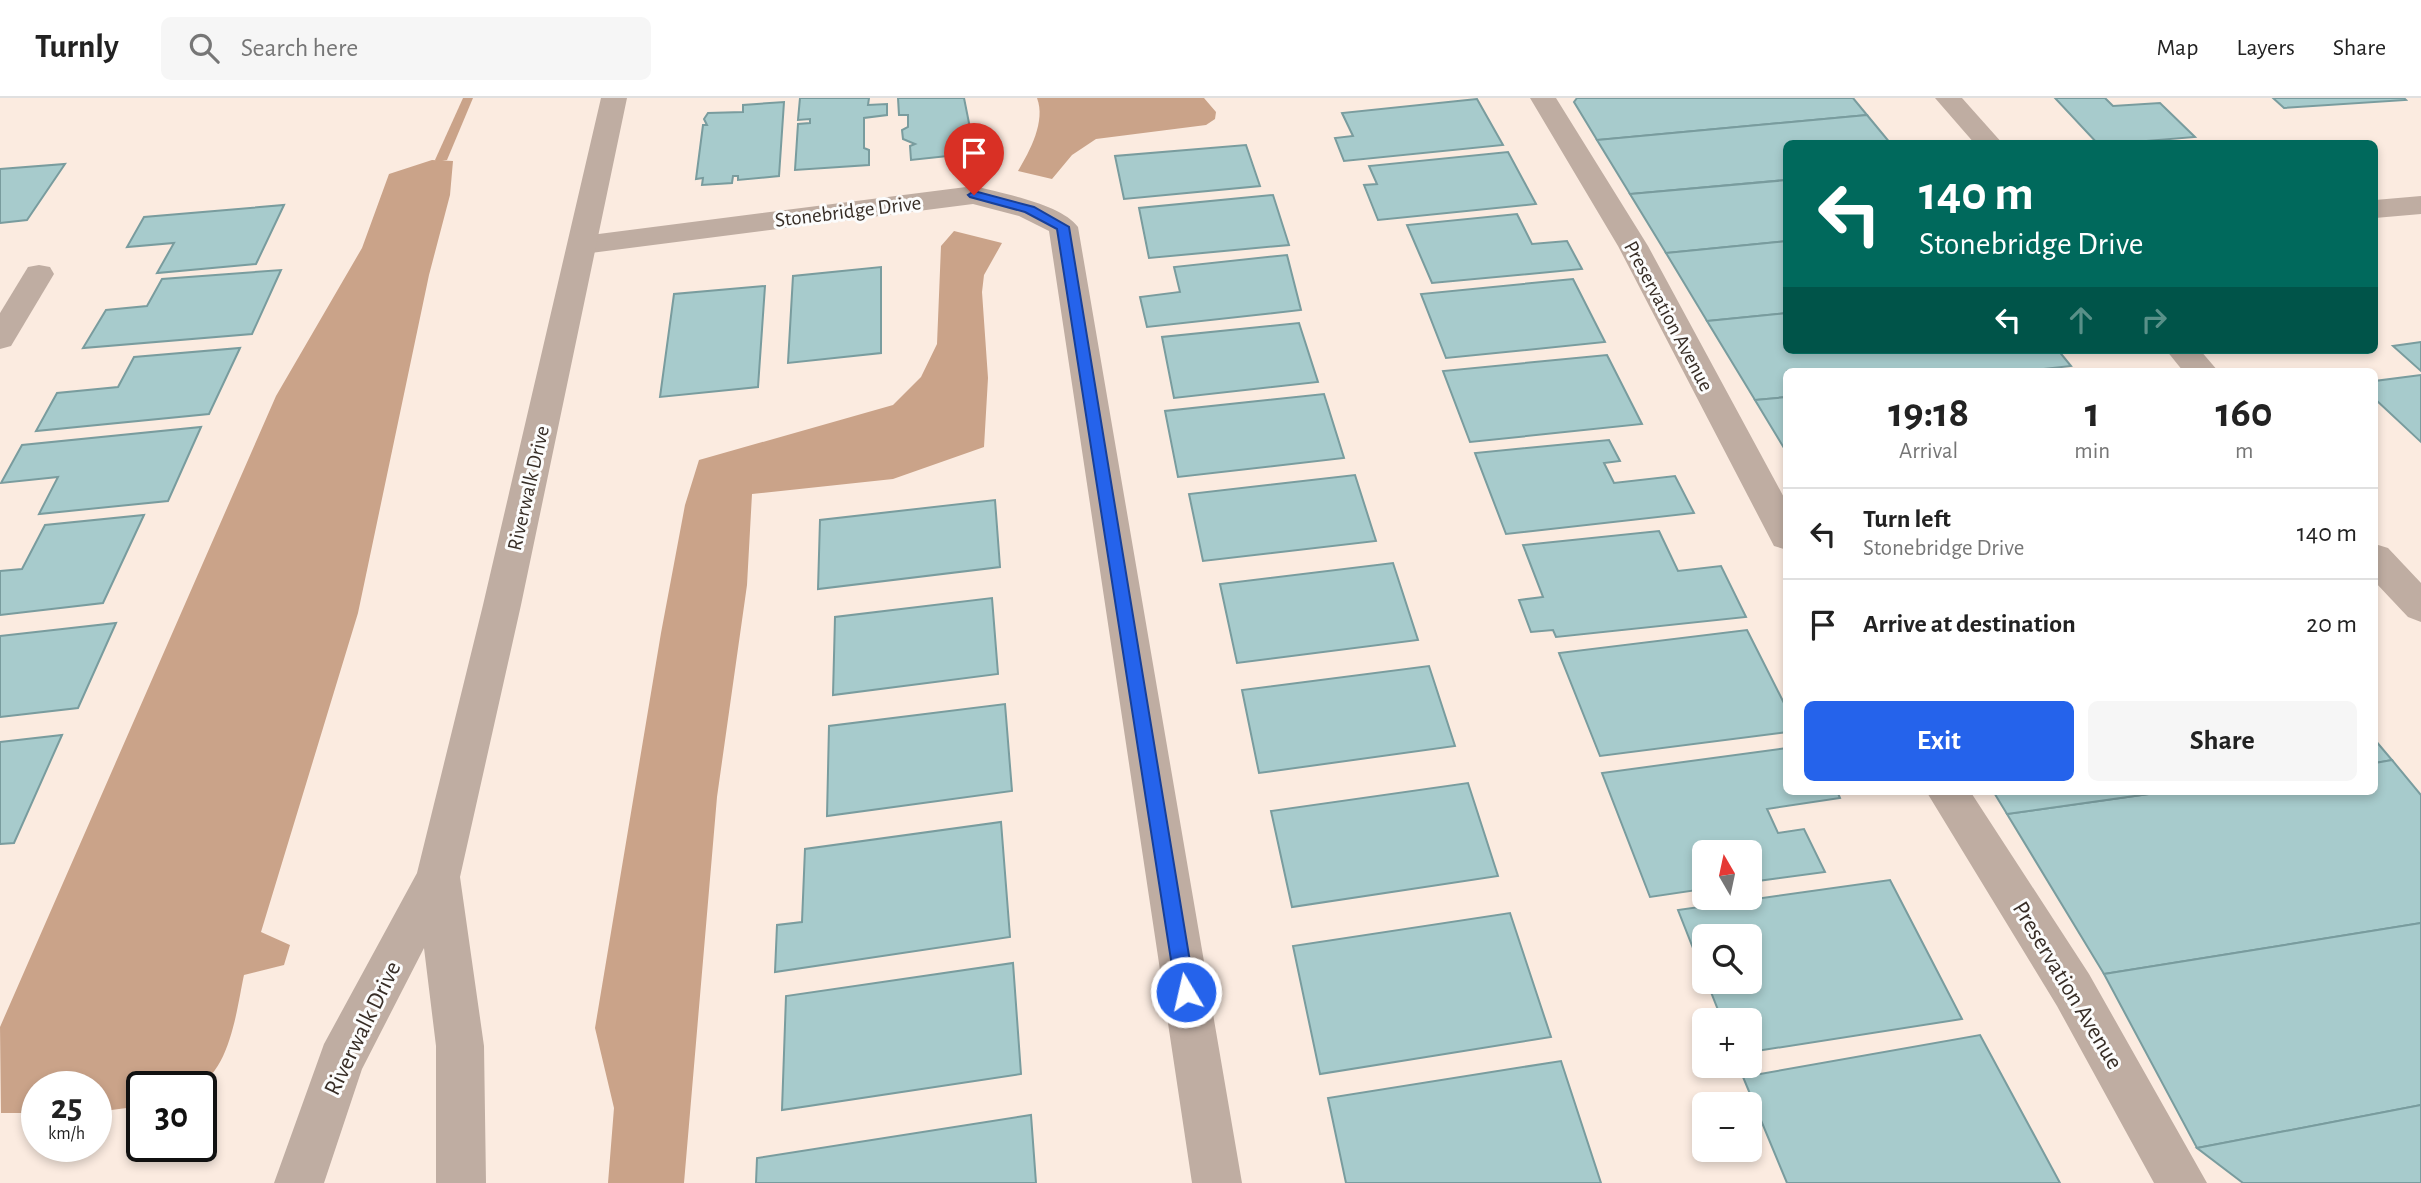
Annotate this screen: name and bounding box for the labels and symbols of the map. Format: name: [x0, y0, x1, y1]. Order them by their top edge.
pin: [944, 123, 1004, 195]
street label: Stonebridge Drive: [774, 192, 922, 231]
street label: Preservation Avenue: [1620, 237, 1717, 395]
street label: Riverwalk Drive: [504, 424, 553, 553]
north arrow: [1692, 840, 1762, 910]
street label: Preservation Avenue: [2008, 897, 2127, 1074]
position arrow: [1149, 955, 1223, 1029]
street label: Riverwalk Drive: [320, 958, 406, 1099]
speed limit sign: 30: [126, 1071, 217, 1162]

